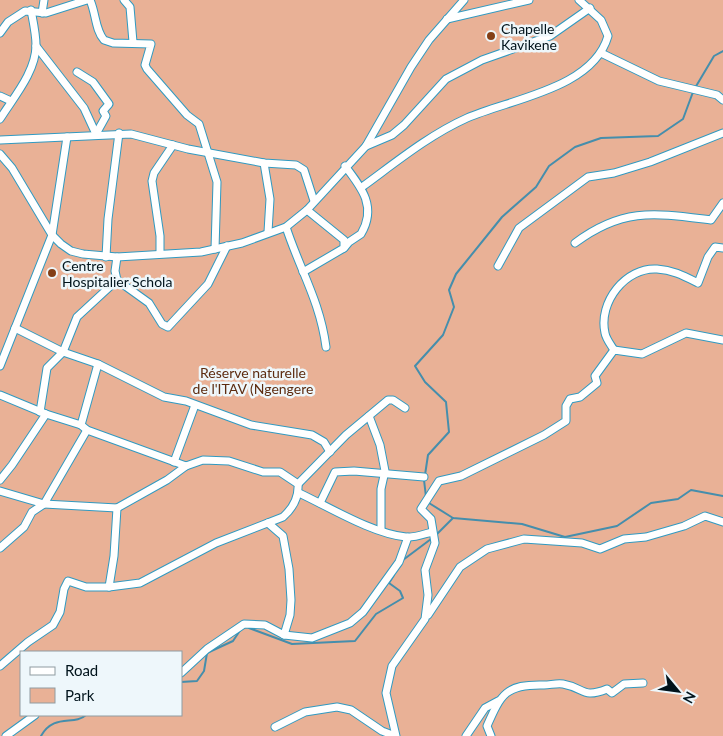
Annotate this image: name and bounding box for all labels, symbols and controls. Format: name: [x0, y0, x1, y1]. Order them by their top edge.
place label: Chapelle Kavikene: [501, 20, 557, 53]
marker: Chapelle Kavikene: [485, 30, 497, 42]
place label: Centre Hospitalier Schola: [62, 257, 172, 290]
marker: Centre Hospitalier Schola: [46, 267, 58, 279]
park label: Réserve naturelle de l'ITAV (Ngengere: [193, 364, 313, 397]
legend: [20, 651, 182, 716]
text: Road: [65, 661, 98, 679]
north arrow: [653, 666, 703, 716]
text: Park: [65, 686, 95, 704]
text: N: [680, 689, 700, 706]

